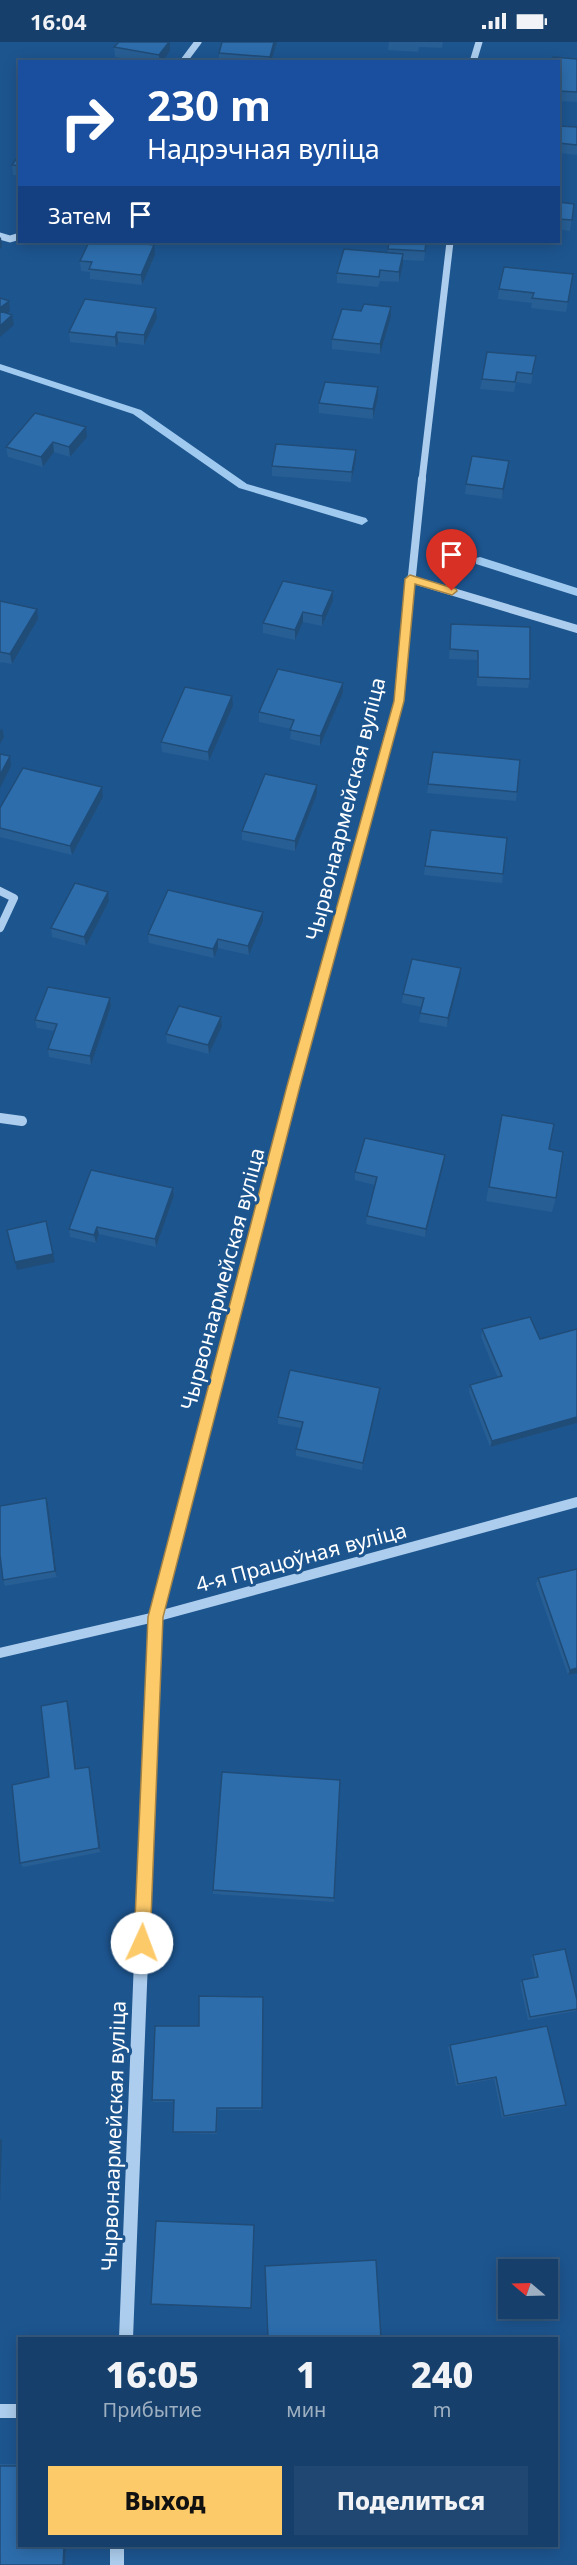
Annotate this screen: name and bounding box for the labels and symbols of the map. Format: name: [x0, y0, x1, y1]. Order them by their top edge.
pin: [426, 529, 477, 591]
street label: Чырвонаармейская вуліца: [299, 674, 391, 944]
street label: Чырвонаармейская вуліца: [173, 1145, 271, 1413]
street label: 4-я Працоўная вуліца: [192, 1515, 410, 1599]
position arrow: [110, 1911, 174, 1975]
street label: Чырвонаармейская вуліца: [94, 2000, 132, 2272]
north arrow: [498, 2259, 558, 2319]

